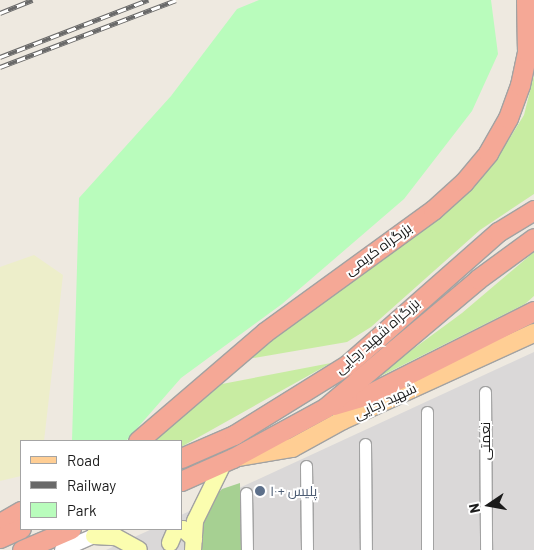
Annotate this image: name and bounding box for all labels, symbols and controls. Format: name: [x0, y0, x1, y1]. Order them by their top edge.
street label: بزرگراه کریمی: [341, 219, 415, 279]
street label: بزرگراه شهید رجایی: [331, 295, 423, 377]
street label: شهید رجایی: [351, 379, 419, 423]
street label: نعمتی: [477, 422, 493, 460]
legend: [20, 440, 182, 530]
text: Road: [67, 451, 100, 469]
text: Railway: [67, 476, 116, 494]
north arrow: [464, 480, 514, 530]
place label: پلیس +۱۰: [270, 483, 317, 499]
marker: پلیس +۱۰: [254, 485, 266, 497]
text: Park: [67, 501, 96, 519]
text: N: [465, 502, 483, 515]

